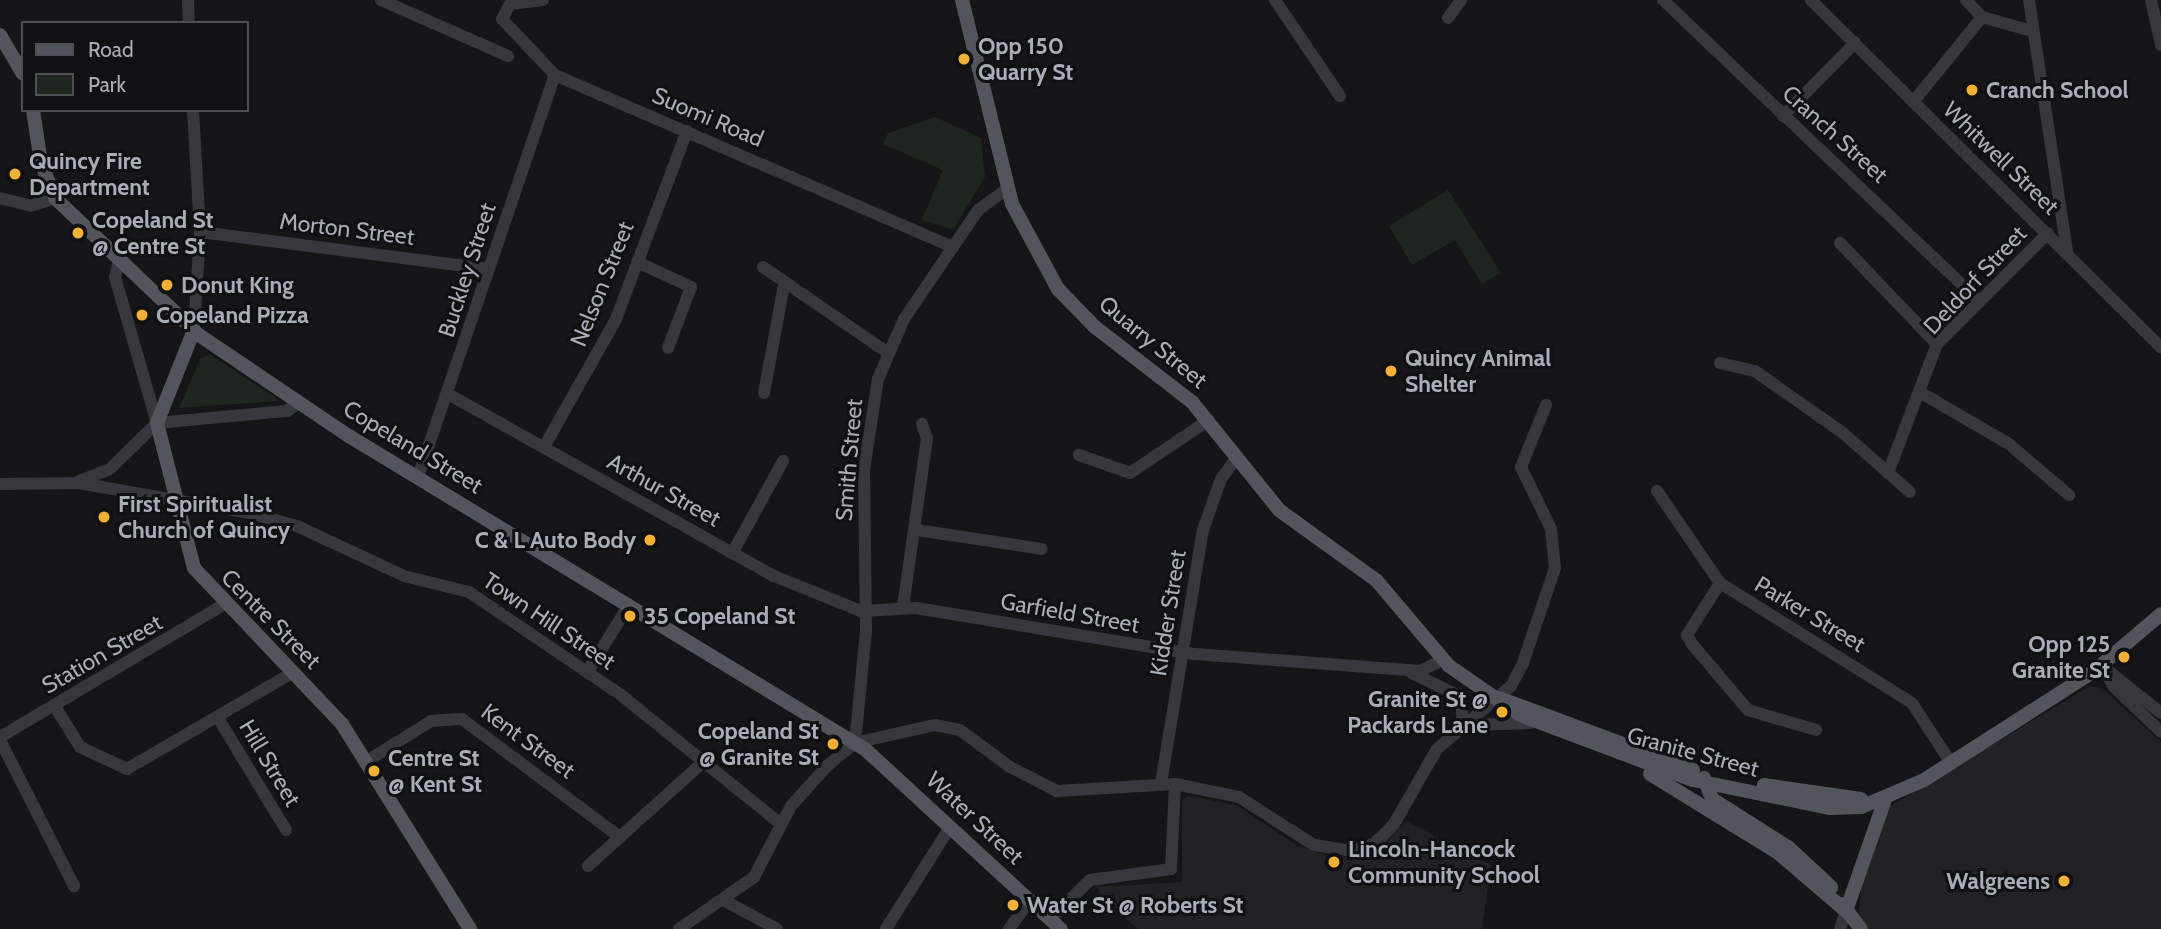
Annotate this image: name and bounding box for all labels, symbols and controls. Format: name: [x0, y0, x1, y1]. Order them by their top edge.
legend: [21, 21, 248, 112]
place label: Opp 150 Quarry St: [978, 32, 1073, 86]
text: Road: [88, 37, 134, 62]
marker: Opp 150 Quarry St: [956, 51, 972, 67]
text: Park: [88, 72, 126, 97]
place label: Cranch School: [1986, 76, 2129, 104]
street label: Cranch Street: [1777, 80, 1893, 188]
street label: Suomi Road: [648, 81, 768, 153]
marker: Cranch School: [1964, 82, 1980, 98]
street label: Whitwell Street: [1937, 96, 2065, 220]
place label: Quincy Fire Department: [29, 147, 150, 201]
marker: Quincy Fire Department: [7, 166, 23, 182]
street label: Buckley Street: [432, 200, 502, 340]
place label: Copeland St @ Centre St: [92, 206, 213, 260]
street label: Morton Street: [278, 207, 416, 251]
street label: Nelson Street: [564, 217, 640, 351]
street label: Deldorf Street: [1918, 220, 2032, 340]
marker: Copeland St @ Centre St: [70, 225, 86, 241]
place label: Donut King: [181, 271, 294, 299]
marker: Donut King: [159, 277, 175, 293]
street label: Quarry Street: [1093, 290, 1213, 394]
place label: Copeland Pizza: [156, 301, 309, 329]
marker: Copeland Pizza: [134, 307, 150, 323]
place label: Quincy Animal Shelter: [1405, 344, 1551, 398]
marker: Quincy Animal Shelter: [1383, 363, 1399, 379]
street label: Copeland Street: [338, 395, 488, 499]
street label: Smith Street: [830, 398, 868, 522]
street label: Arthur Street: [603, 448, 725, 532]
place label: First Spiritualist Church of Quincy: [118, 490, 290, 544]
marker: First Spiritualist Church of Quincy: [96, 509, 112, 525]
place label: C & L Auto Body: [475, 526, 636, 554]
marker: C & L Auto Body: [642, 532, 658, 548]
street label: Kidder Street: [1144, 548, 1192, 678]
street label: Centre Street: [216, 564, 326, 674]
street label: Town Hill Street: [478, 567, 620, 675]
street label: Parker Street: [1750, 570, 1870, 658]
street label: Garfield Street: [998, 587, 1142, 639]
place label: 35 Copeland St: [644, 602, 795, 630]
marker: 35 Copeland St: [622, 608, 638, 624]
street label: Station Street: [37, 609, 167, 699]
place label: Opp 125 Granite St: [2012, 630, 2110, 684]
marker: Opp 125 Granite St: [2116, 649, 2132, 665]
place label: Granite St @ Packards Lane: [1347, 685, 1488, 739]
street label: Kent Street: [476, 698, 580, 784]
marker: Granite St @ Packards Lane: [1494, 704, 1510, 720]
street label: Hill Street: [233, 715, 307, 811]
place label: Copeland St @ Granite St: [698, 717, 819, 771]
street label: Granite Street: [1624, 721, 1762, 783]
marker: Copeland St @ Granite St: [825, 736, 841, 752]
place label: Centre St @ Kent St: [388, 744, 482, 798]
marker: Centre St @ Kent St: [366, 763, 382, 779]
street label: Water Street: [921, 766, 1029, 870]
place label: Lincoln-Hancock Community School: [1348, 835, 1540, 889]
marker: Lincoln-Hancock Community School: [1326, 854, 1342, 870]
place label: Walgreens: [1946, 867, 2050, 895]
marker: Walgreens: [2056, 873, 2072, 889]
place label: Water St @ Roberts St: [1027, 891, 1243, 919]
marker: Water St @ Roberts St: [1005, 897, 1021, 913]

